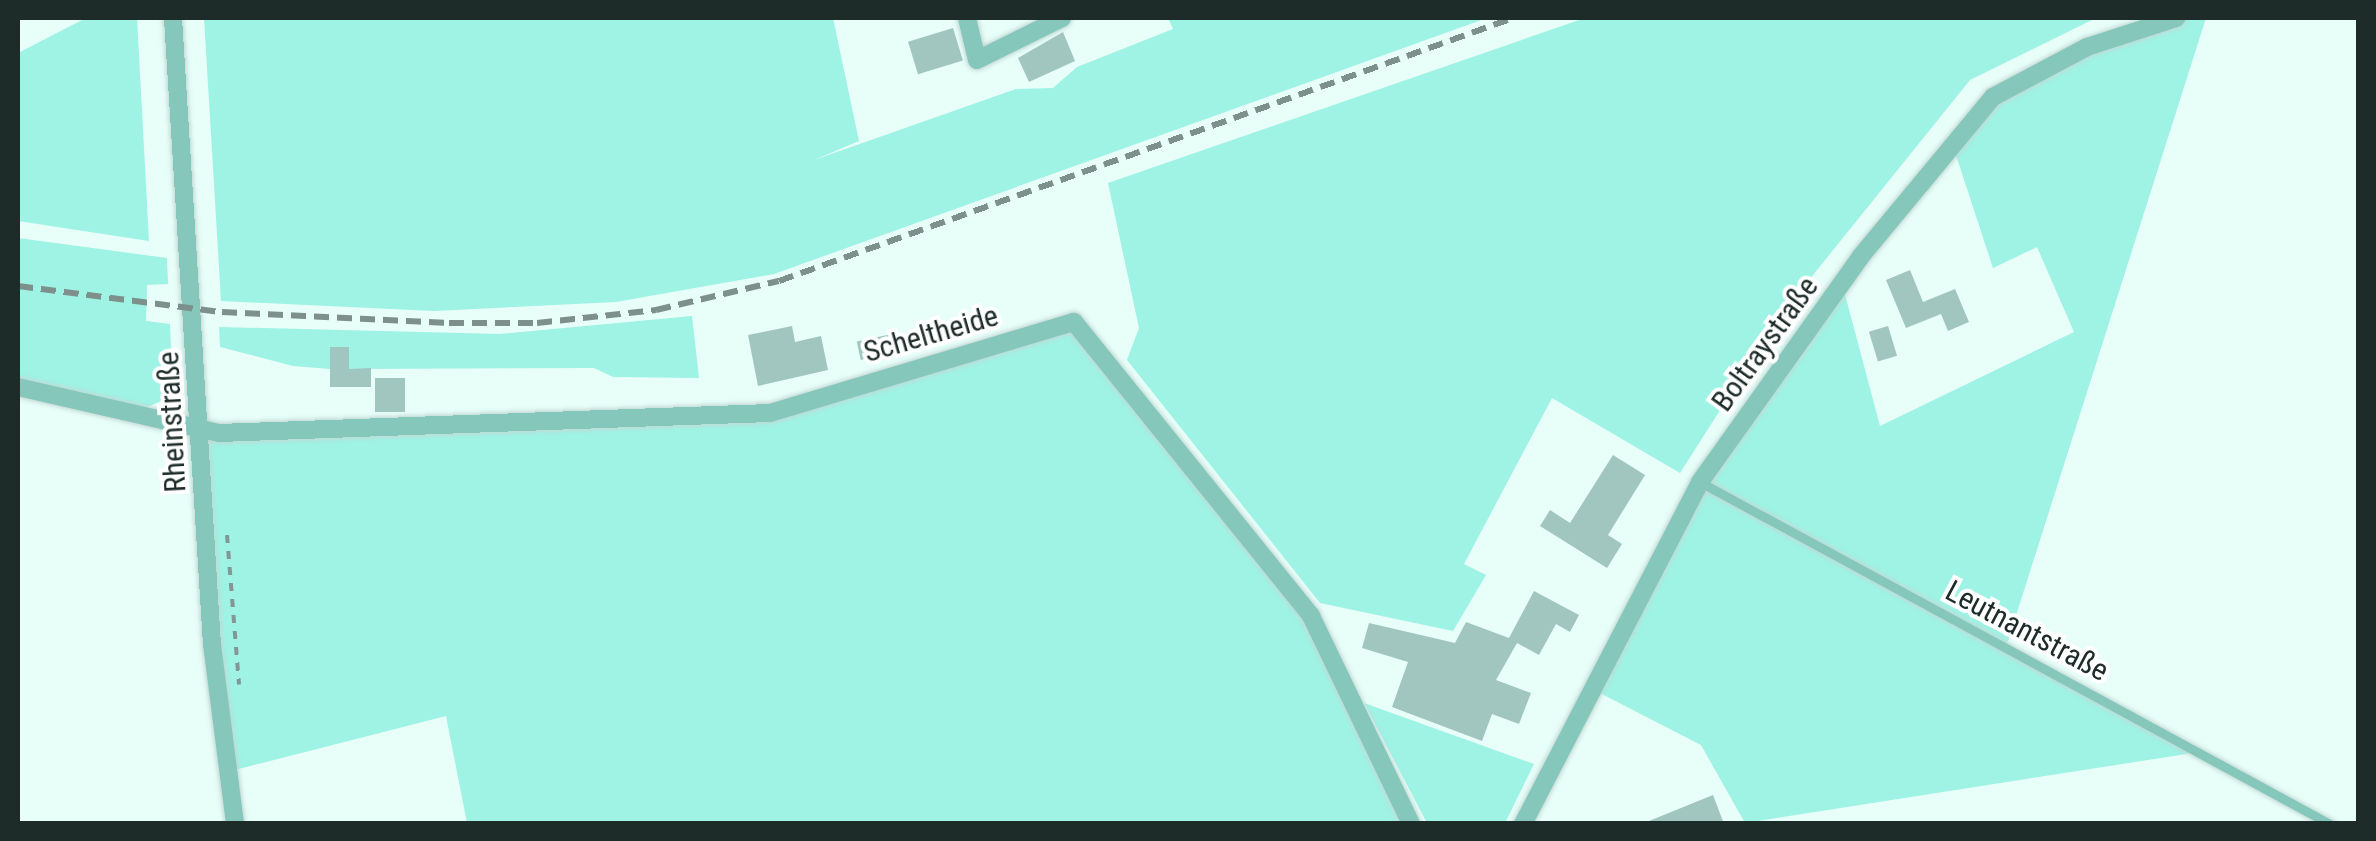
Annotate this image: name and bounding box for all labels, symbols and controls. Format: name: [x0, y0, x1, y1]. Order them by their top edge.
street label: Boltraystraße: [1704, 270, 1826, 418]
street label: Scheltheide: [860, 298, 1002, 370]
street label: Rheinstraße: [150, 351, 194, 493]
street label: Leutnantstraße: [1939, 573, 2115, 689]

